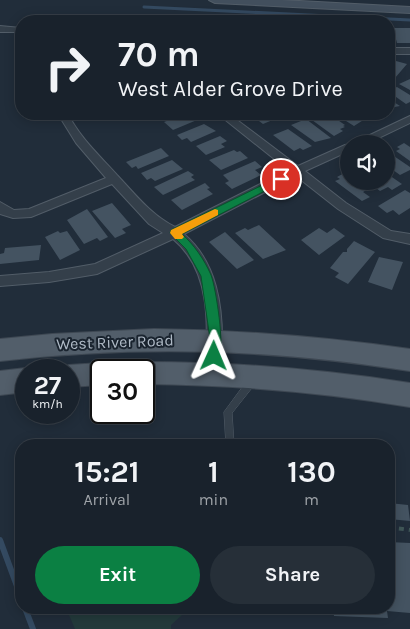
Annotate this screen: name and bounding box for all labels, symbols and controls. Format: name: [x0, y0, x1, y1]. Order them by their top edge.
text: 70 m: [118, 34, 200, 75]
icon: right: [35, 35, 100, 100]
text: West Alder Grove Drive: [118, 76, 343, 102]
map controls: [340, 135, 395, 190]
button: sound: [340, 135, 395, 190]
pin: [260, 158, 302, 200]
icon: arrive: [267, 165, 295, 193]
position arrow: [187, 329, 239, 381]
street label: West River Road: [56, 330, 174, 354]
speed limit sign: 30: [90, 359, 155, 424]
text: 27: [34, 371, 61, 400]
text: km/h: [32, 397, 63, 411]
text: 15:21: [74, 454, 139, 490]
text: 1: [208, 454, 219, 490]
text: 130: [287, 454, 336, 490]
text: Arrival: [83, 490, 130, 509]
text: min: [199, 490, 228, 509]
text: m: [304, 490, 319, 509]
button: Exit: [35, 546, 200, 604]
button: Share: [210, 546, 375, 604]

